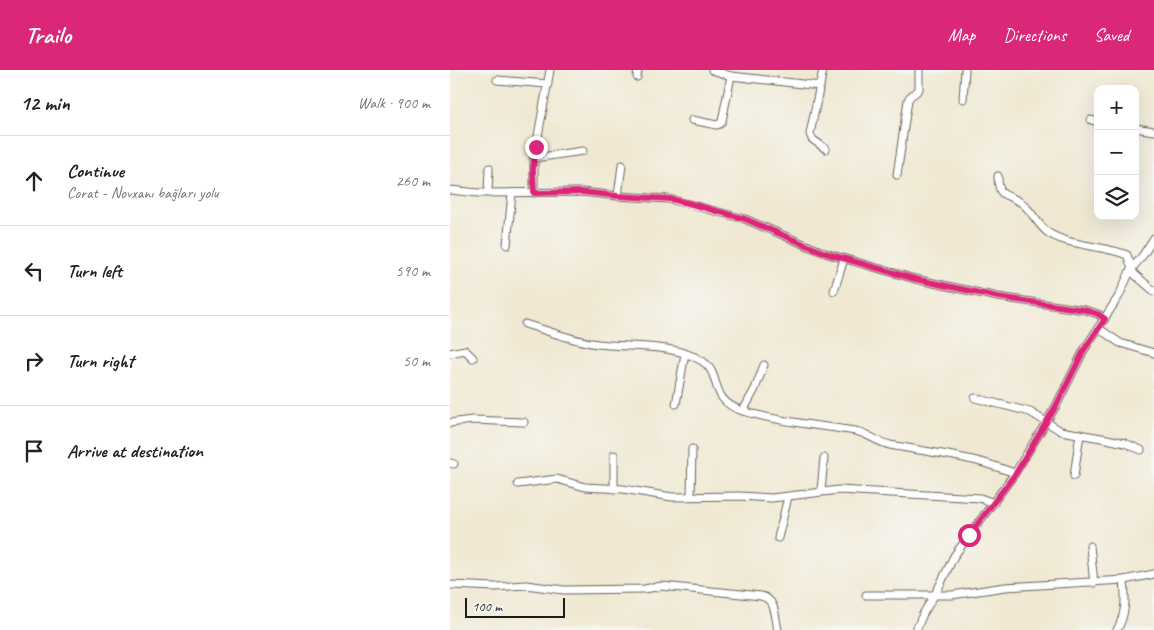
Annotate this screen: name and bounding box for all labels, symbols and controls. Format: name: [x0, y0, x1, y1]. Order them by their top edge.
text: Trailo: [25, 20, 71, 50]
text: Map: [948, 24, 975, 46]
text: Directions: [1003, 24, 1066, 46]
text: Saved: [1094, 24, 1129, 46]
map controls: [1094, 85, 1139, 220]
button: +: [1094, 85, 1139, 130]
text: 12 min: [20, 90, 70, 116]
text: Walk · 900 m: [358, 93, 430, 113]
button: −: [1094, 130, 1139, 175]
route end: [525, 136, 548, 159]
text: Continue: [67, 159, 124, 183]
icon: ahead: [20, 167, 48, 195]
text: 260 m: [396, 171, 430, 191]
button: layers: [1094, 175, 1139, 220]
text: Corat - Novxanı bağları yolu: [67, 183, 219, 203]
icon: left: [20, 257, 48, 285]
text: Turn left: [67, 259, 122, 283]
text: 590 m: [396, 261, 430, 281]
icon: right: [20, 347, 48, 375]
text: Turn right: [67, 349, 134, 373]
text: 50 m: [403, 351, 430, 371]
icon: arrive: [20, 437, 48, 465]
text: Arrive at destination: [67, 439, 203, 463]
route start: [958, 524, 981, 547]
scale bar: [465, 595, 565, 618]
text: 100 m: [472, 598, 502, 615]

